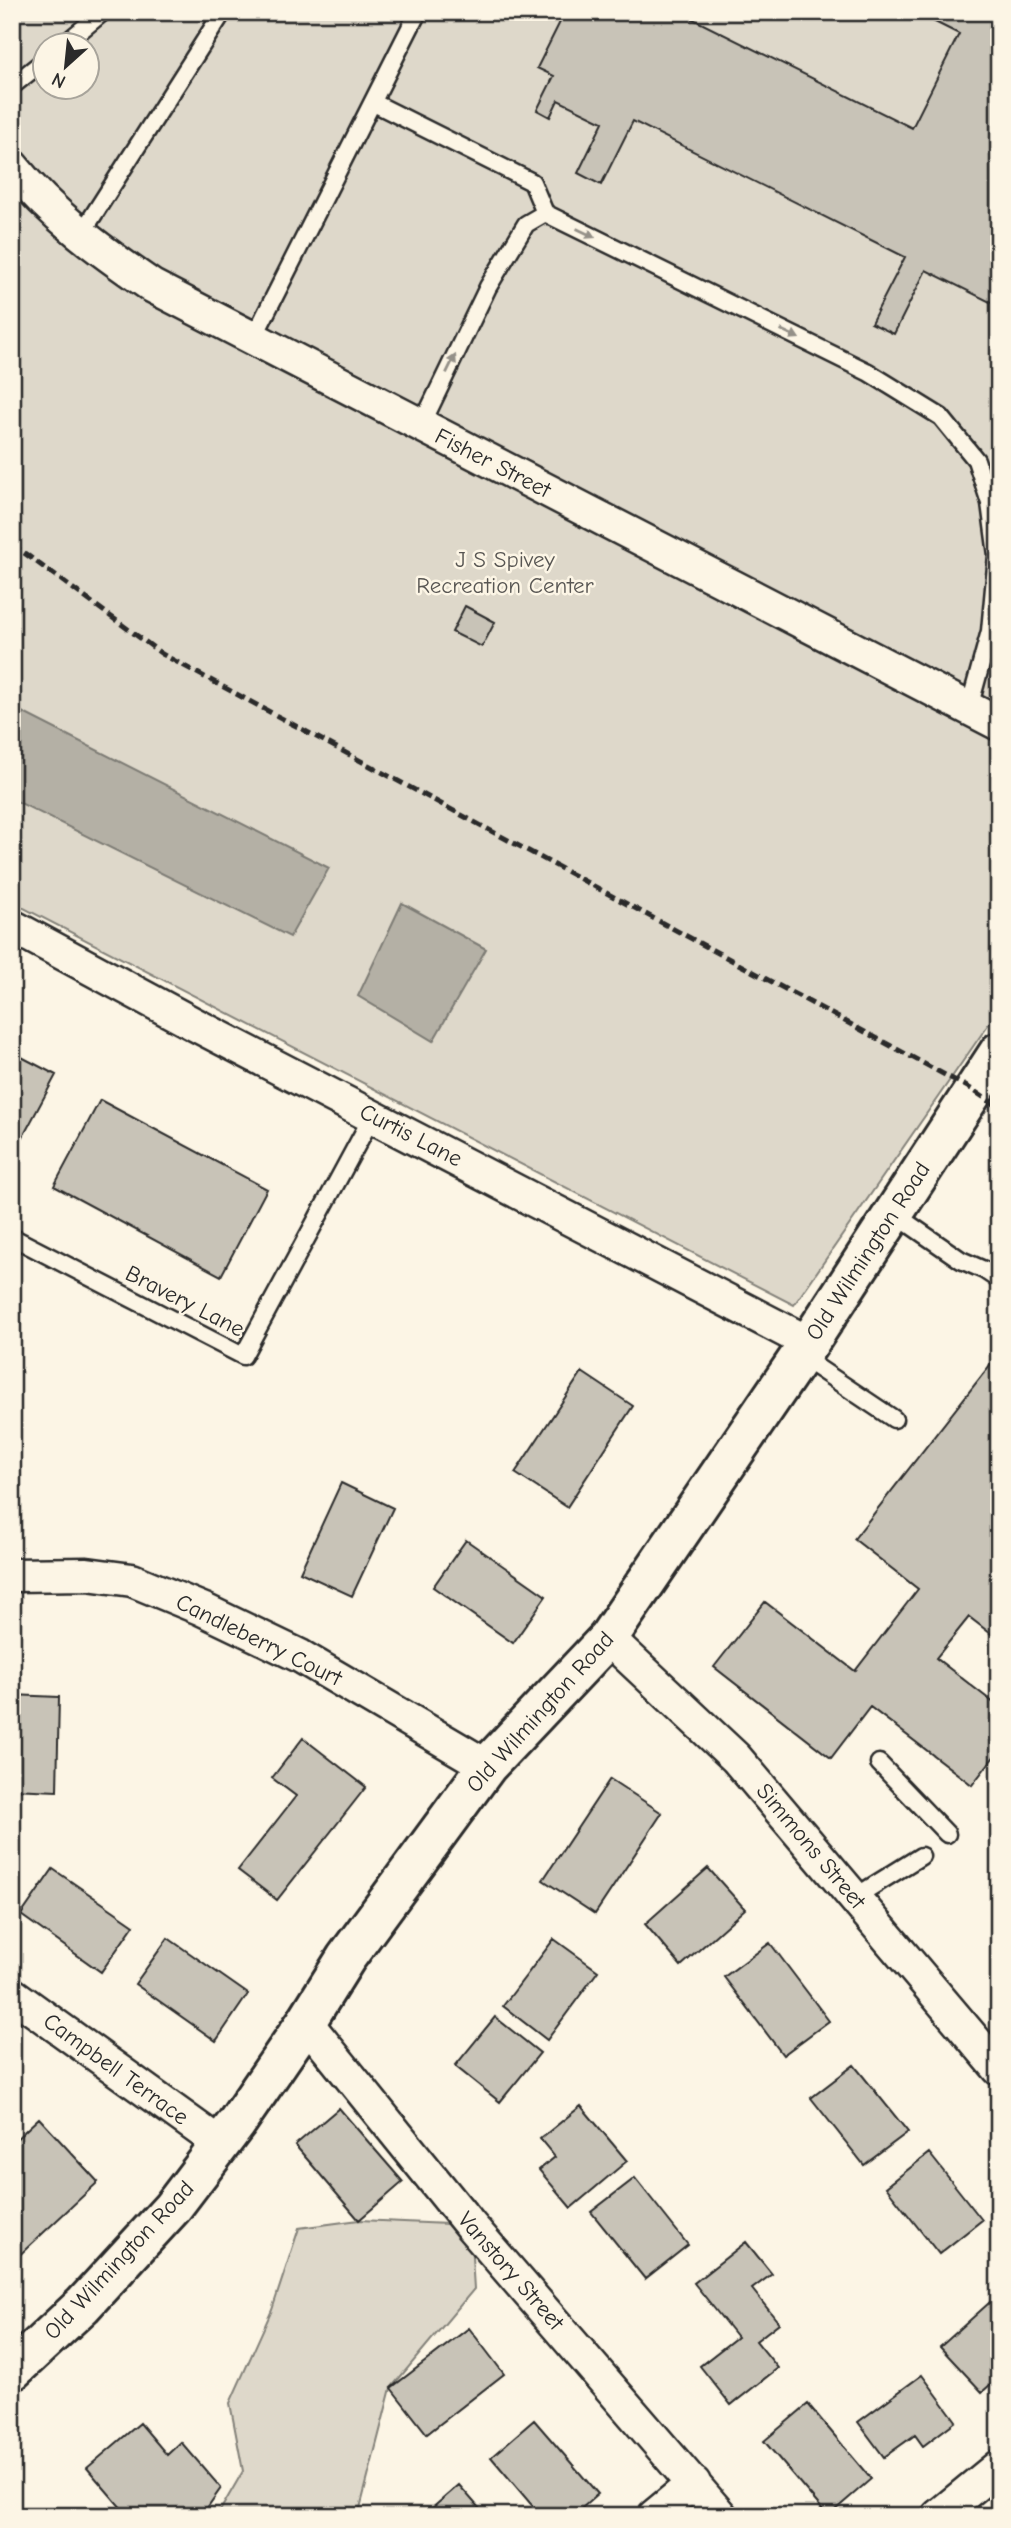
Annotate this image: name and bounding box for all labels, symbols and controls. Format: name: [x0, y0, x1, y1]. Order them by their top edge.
north arrow: [32, 32, 102, 102]
text: N: [48, 68, 69, 93]
one-way arrow: [576, 227, 596, 239]
one-way arrow: [780, 328, 800, 339]
one-way arrow: [445, 354, 456, 374]
street label: Fisher Street: [431, 422, 557, 504]
park label: J S Spivey Recreation Center: [416, 546, 595, 599]
street label: Curtis Lane: [355, 1098, 467, 1172]
street label: Old Wilmington Road: [800, 1157, 936, 1345]
street label: Bravery Lane: [121, 1260, 249, 1342]
street label: Candleberry Court: [172, 1588, 348, 1692]
street label: Old Wilmington Road: [461, 1626, 619, 1798]
street label: Simmons Street: [751, 1778, 872, 1915]
street label: Campbell Terrace: [38, 2007, 194, 2131]
street label: Old Wilmington Road: [38, 2175, 200, 2345]
street label: Vanstory Street: [452, 2206, 571, 2337]

